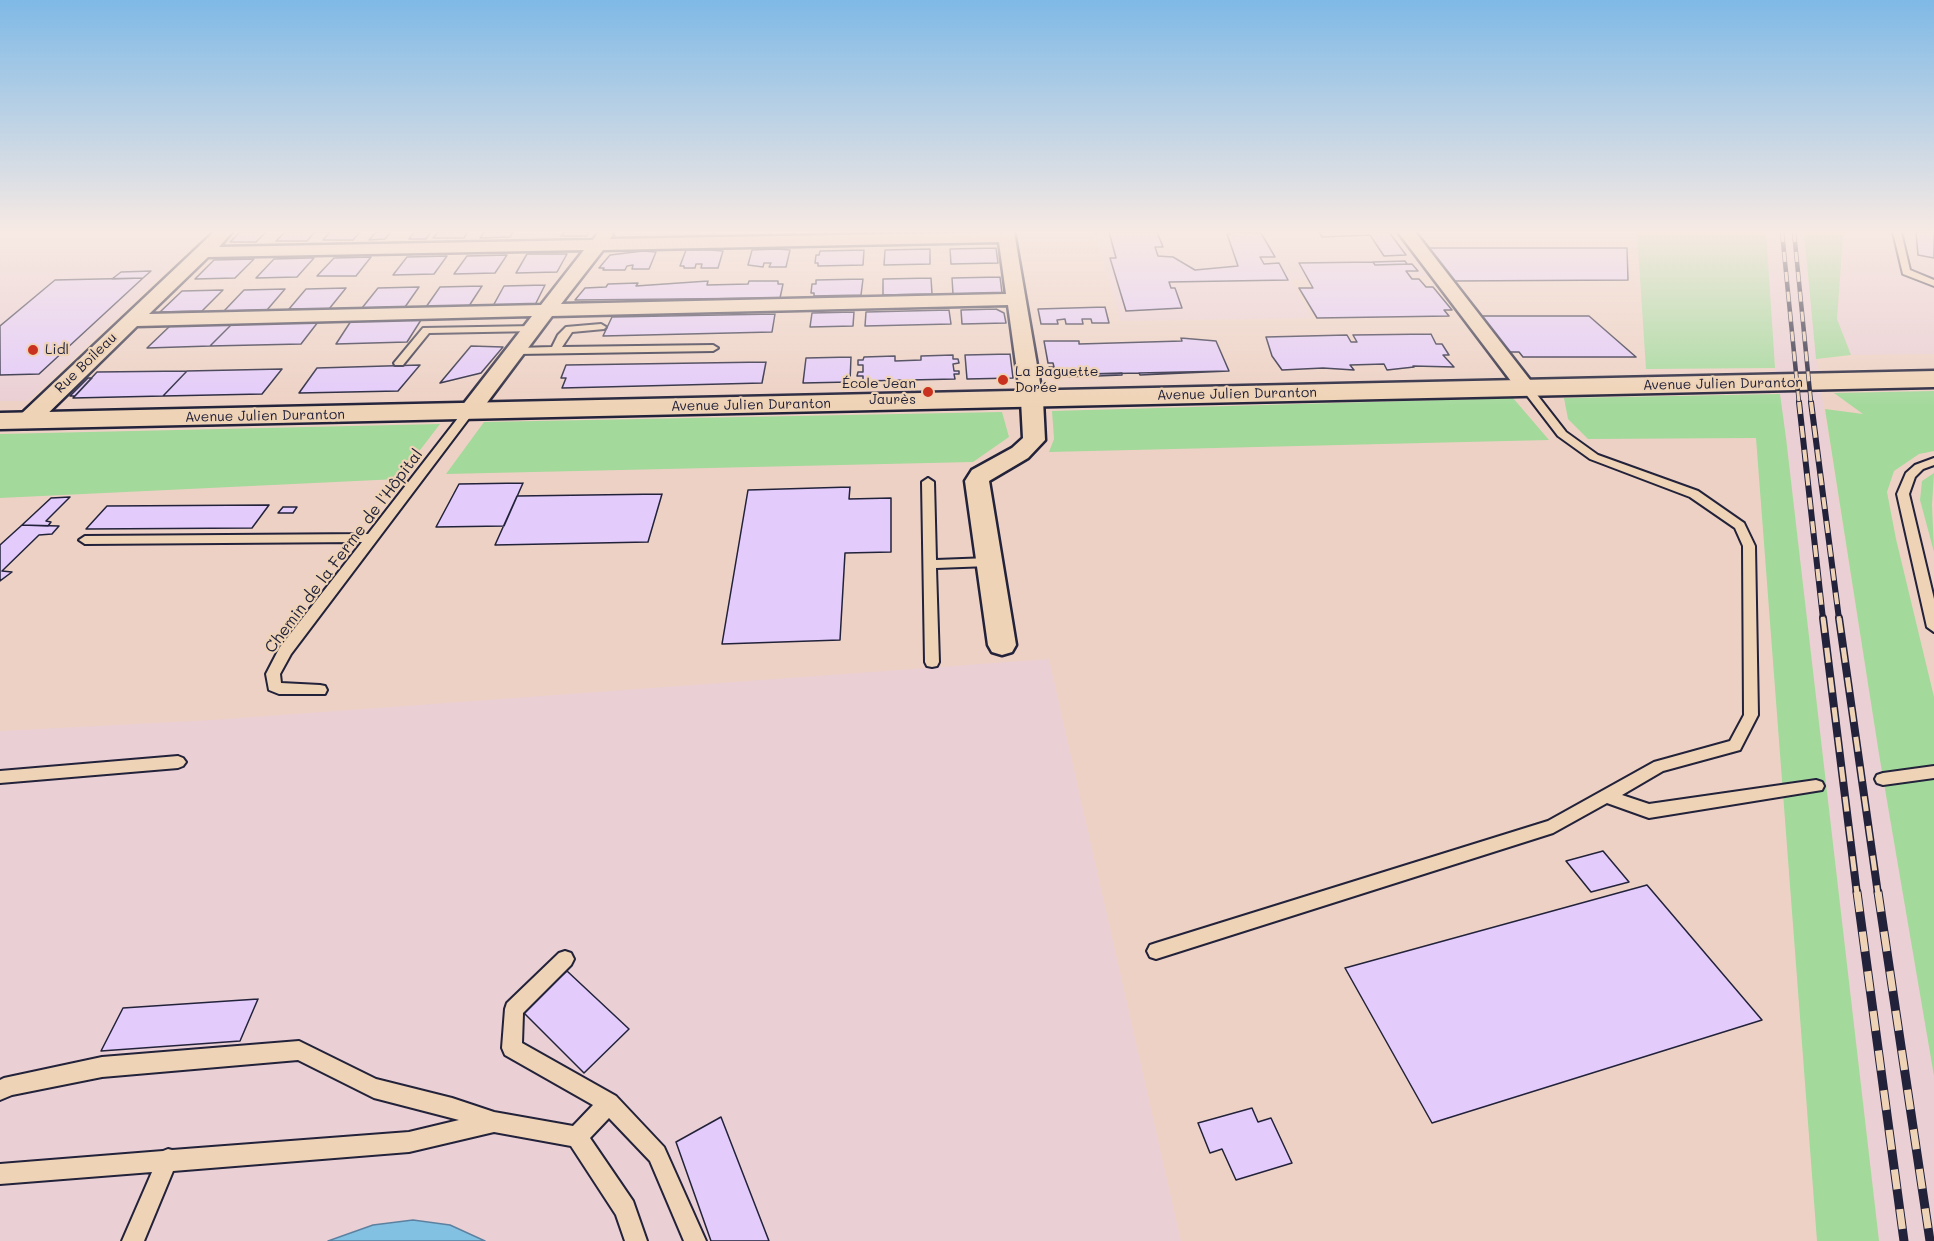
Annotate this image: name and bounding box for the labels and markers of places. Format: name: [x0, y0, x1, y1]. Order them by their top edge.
place label: Lidl: [45, 342, 69, 358]
marker: Lidl: [26, 343, 40, 357]
place label: La Baguette Dorée: [1015, 364, 1098, 396]
marker: La Baguette Dorée: [996, 373, 1010, 387]
place label: École Jean Jaurès: [842, 376, 916, 408]
marker: École Jean Jaurès: [921, 385, 935, 399]

